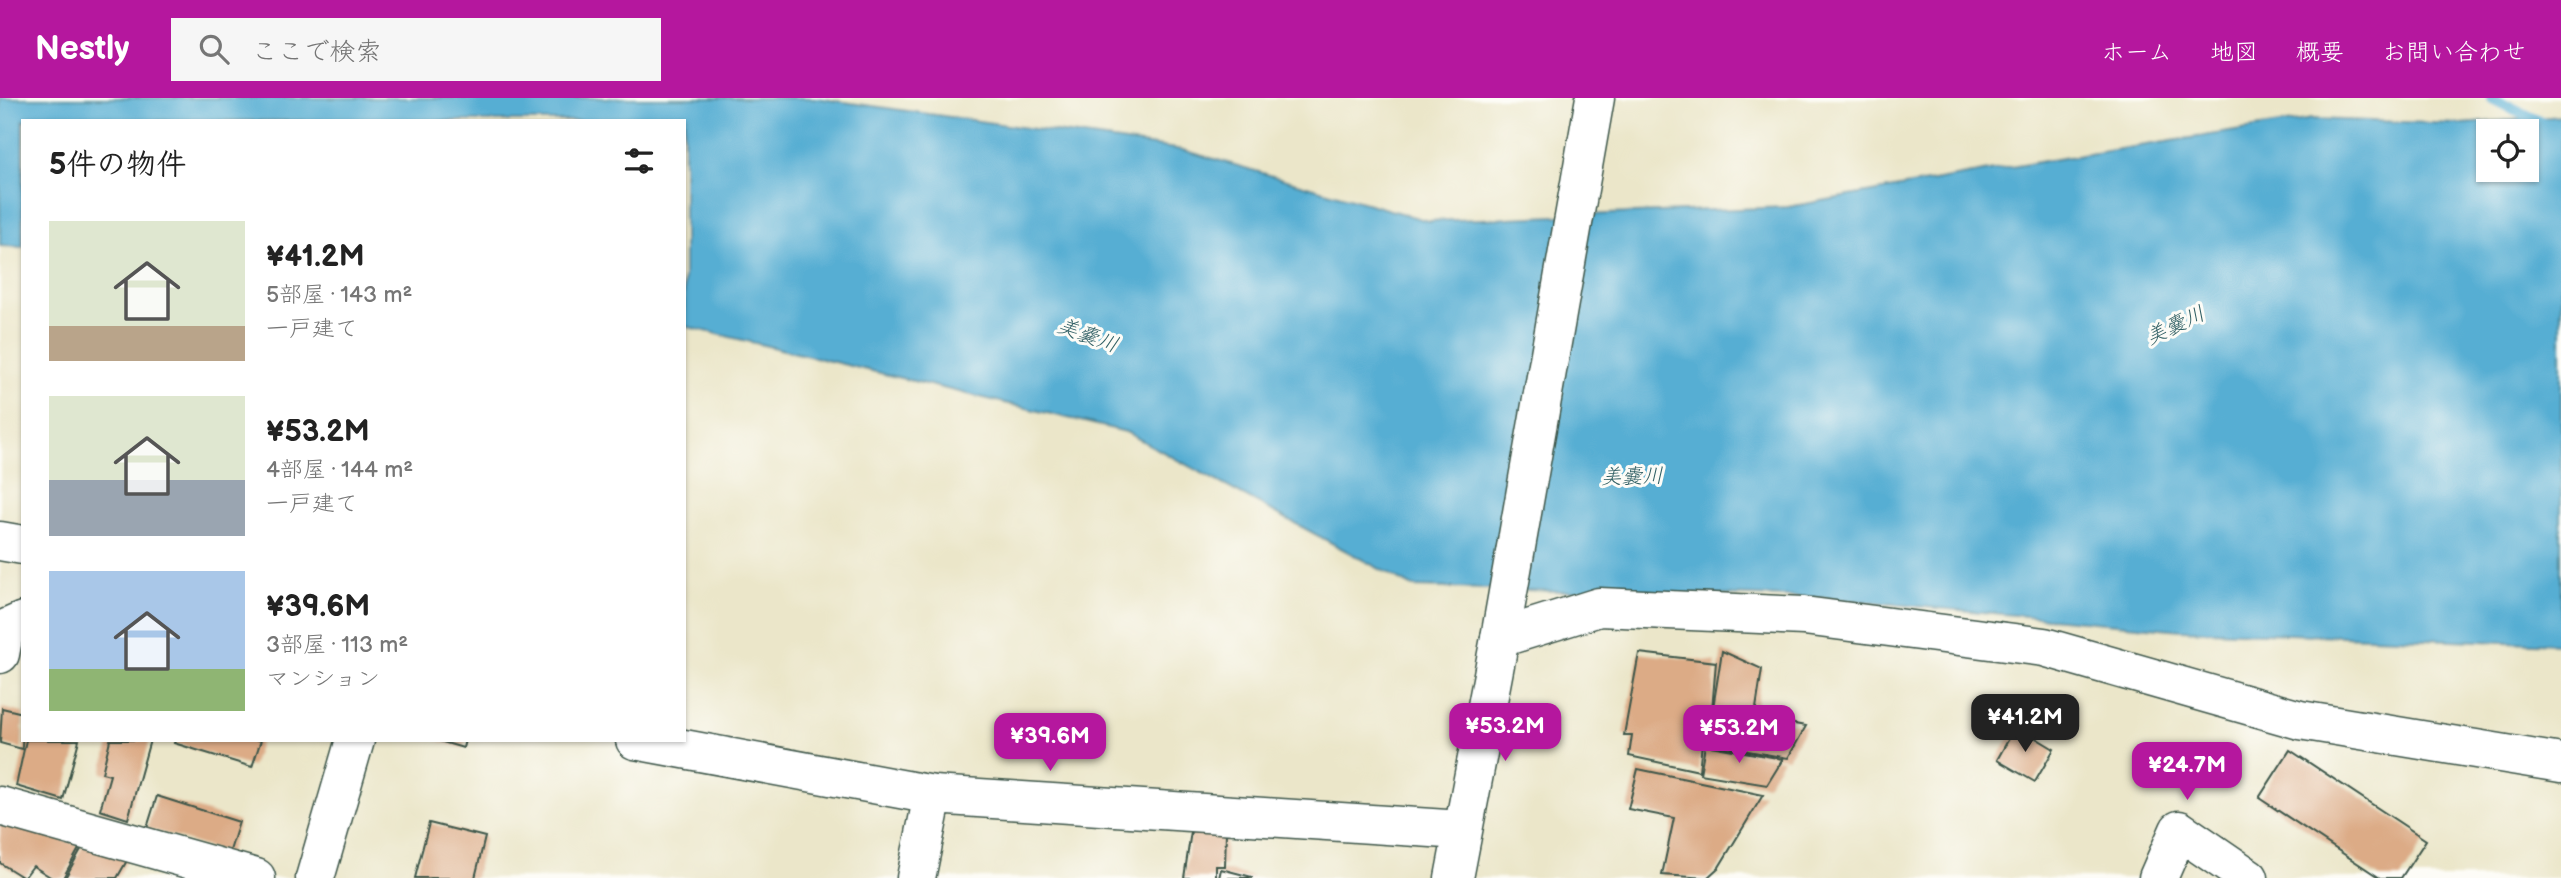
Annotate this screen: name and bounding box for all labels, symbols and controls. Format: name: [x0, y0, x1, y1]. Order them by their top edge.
search box: [171, 18, 661, 81]
text: Nestly: [35, 29, 129, 69]
icon: search: [195, 30, 233, 68]
text: ここで検索: [251, 37, 381, 68]
text: ホーム: [2101, 38, 2172, 67]
text: 地図: [2210, 38, 2258, 67]
text: 概要: [2296, 38, 2344, 67]
text: お問い合わせ: [2382, 38, 2526, 67]
map controls: [2476, 119, 2539, 182]
button: locate: [2476, 119, 2539, 182]
icon: filters: [620, 142, 658, 180]
text: 5件の物件: [49, 147, 186, 183]
text: ¥41.2M: [266, 239, 365, 275]
icon: home: [105, 249, 189, 333]
text: 5部屋 · 143 m²: [266, 281, 412, 309]
water label: 美嚢川: [2141, 301, 2209, 350]
water label: 美嚢川: [1054, 313, 1122, 358]
text: 一戸建て: [266, 315, 358, 343]
text: ¥53.2M: [266, 414, 370, 450]
icon: home: [105, 424, 189, 508]
text: 4部屋 · 144 m²: [266, 456, 413, 484]
water label: 美嚢川: [1600, 463, 1664, 490]
text: 一戸建て: [266, 490, 358, 518]
text: ¥39.6M: [266, 589, 370, 625]
icon: home: [105, 599, 189, 683]
text: 3部屋 · 113 m²: [266, 631, 408, 659]
text: マンション: [266, 665, 380, 693]
pin: ¥41.2M: [1968, 694, 2082, 754]
text: ¥41.2M: [1987, 703, 2063, 731]
pin: ¥53.2M: [1448, 704, 1562, 763]
pin: ¥53.2M: [1682, 706, 1796, 765]
text: ¥53.2M: [1465, 712, 1545, 740]
pin: ¥39.6M: [993, 714, 1107, 773]
text: ¥53.2M: [1699, 714, 1779, 742]
text: ¥39.6M: [1010, 722, 1090, 750]
pin: ¥24.7M: [2130, 742, 2244, 802]
text: ¥24.7M: [2148, 751, 2226, 779]

